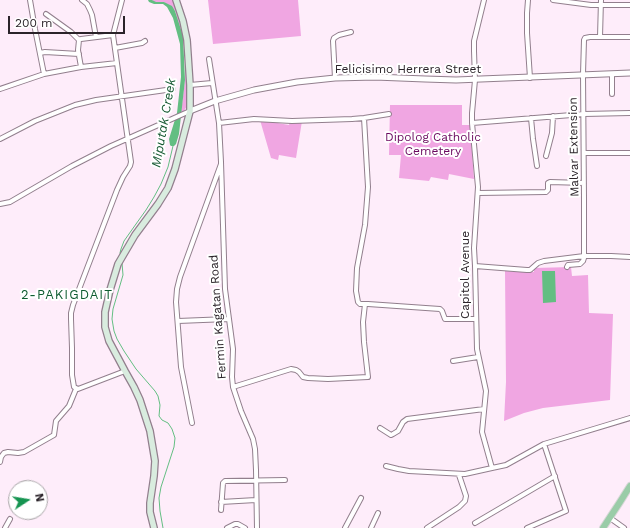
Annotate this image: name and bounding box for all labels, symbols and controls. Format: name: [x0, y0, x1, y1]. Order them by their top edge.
scale bar: [10, 8, 127, 34]
text: 200 m: [15, 16, 52, 30]
street label: Felicisimo Herrera Street: [335, 62, 481, 76]
water label: Miputak Creek: [148, 77, 180, 169]
street label: Malvar Extension: [566, 97, 582, 197]
park label: Dipolog Catholic Cemetery: [385, 130, 481, 158]
street label: Capitol Avenue: [458, 231, 472, 319]
street label: Fermin Kagatan Road: [206, 254, 230, 380]
district label: 2-PAKIGDAIT: [21, 287, 113, 303]
north arrow: [8, 480, 48, 520]
text: N: [32, 492, 46, 503]

